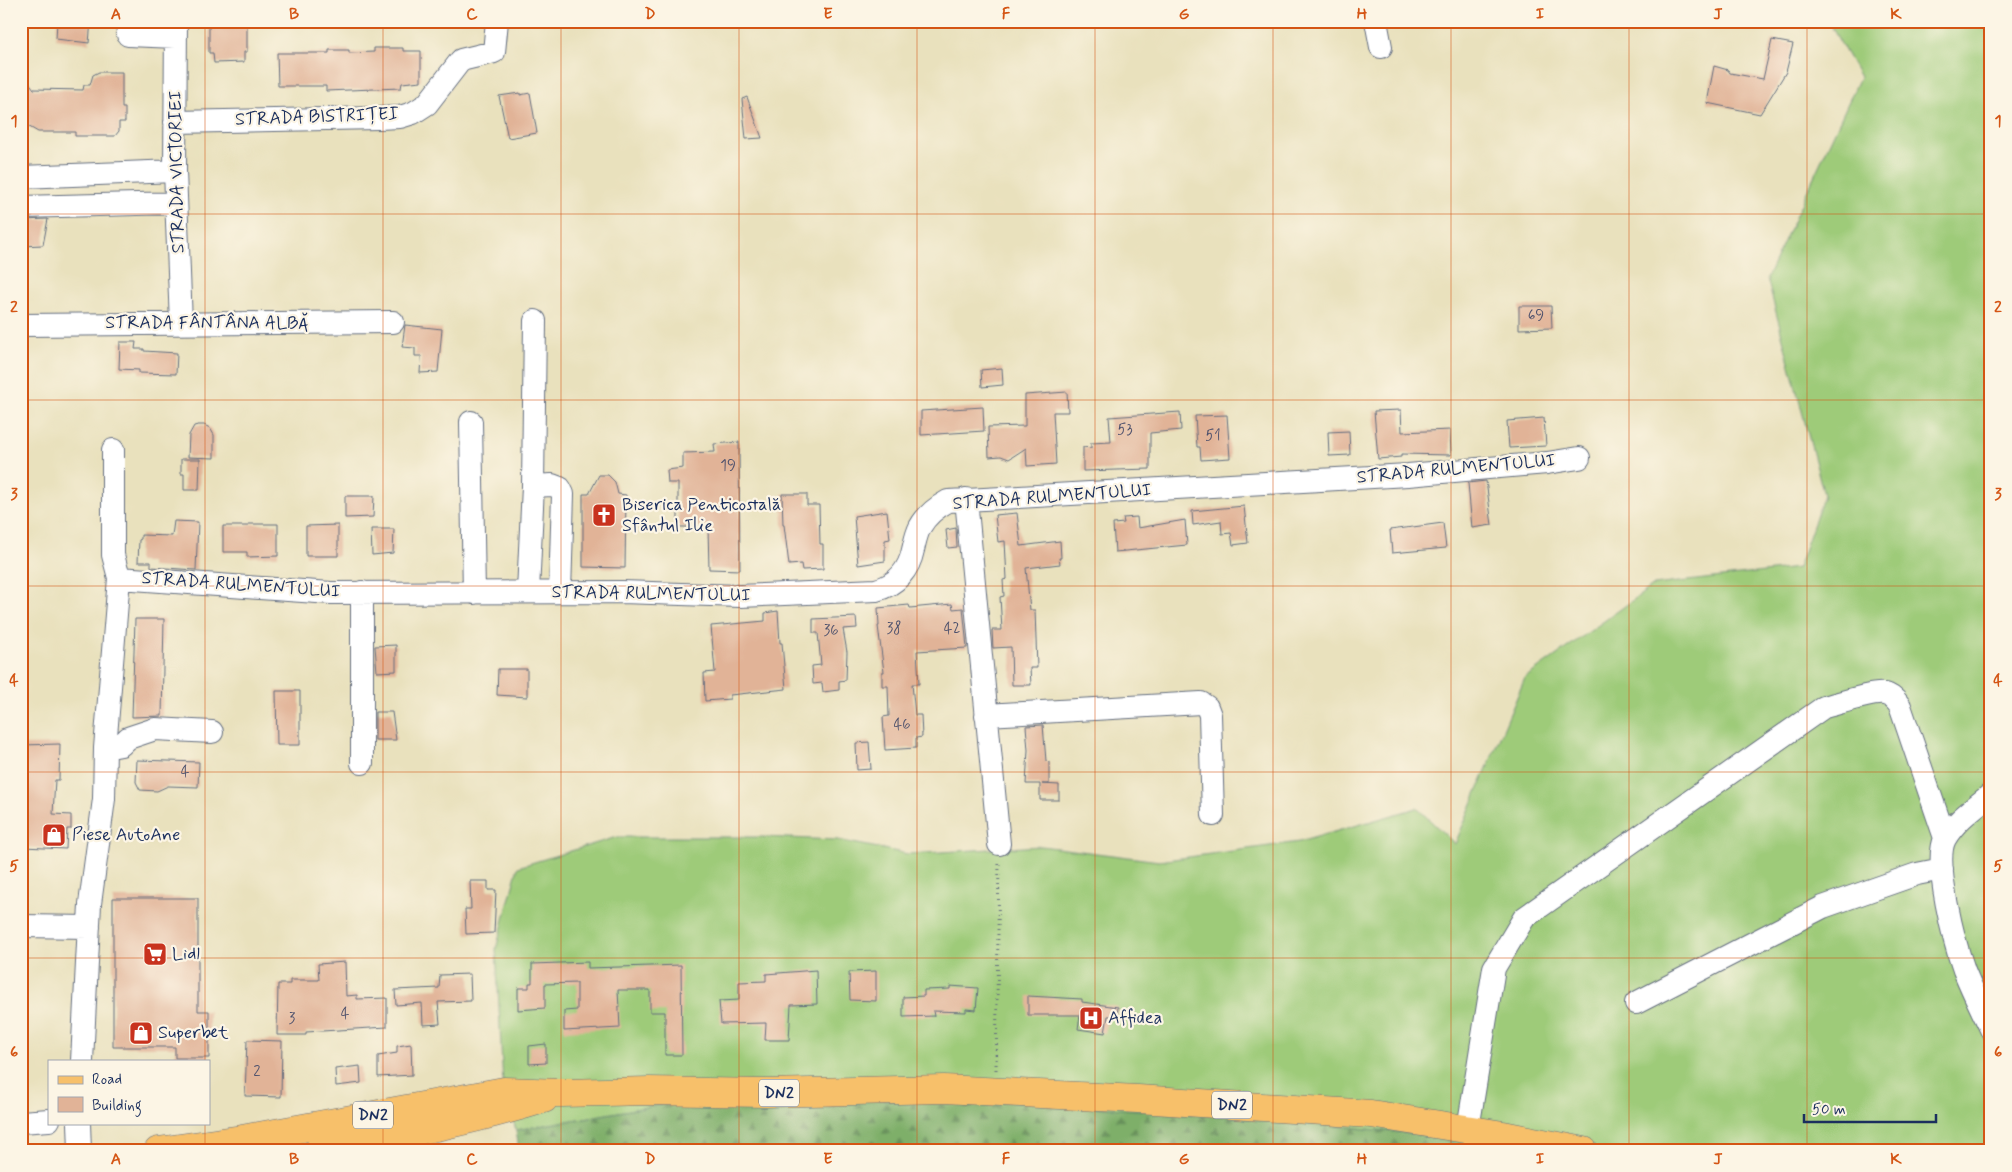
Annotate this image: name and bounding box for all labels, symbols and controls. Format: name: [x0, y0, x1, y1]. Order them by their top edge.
text: A: [111, 4, 121, 25]
text: B: [289, 4, 299, 25]
text: C: [466, 4, 478, 25]
text: D: [644, 4, 656, 25]
text: E: [823, 4, 833, 25]
text: F: [1002, 4, 1011, 25]
text: G: [1179, 4, 1190, 25]
text: H: [1357, 4, 1368, 25]
text: I: [1536, 4, 1545, 25]
text: J: [1713, 4, 1723, 25]
text: K: [1890, 4, 1902, 25]
street label: STRADA VICTORIEI: [164, 91, 190, 253]
street label: STRADA BISTRIȚEI: [235, 102, 399, 132]
text: 1: [10, 111, 18, 132]
text: 1: [1994, 111, 2002, 132]
text: 2: [10, 297, 18, 318]
text: 2: [1994, 297, 2002, 318]
house number: 69: [1528, 306, 1544, 326]
street label: STRADA FÂNTÂNA ALBĂ: [105, 311, 309, 335]
house number: 53: [1117, 420, 1133, 440]
house number: 51: [1205, 426, 1221, 446]
street label: STRADA RULMENTULUI: [1356, 448, 1556, 490]
house number: 19: [720, 456, 736, 476]
street label: STRADA RULMENTULUI: [952, 478, 1152, 516]
text: 3: [10, 484, 18, 505]
text: 3: [1994, 484, 2002, 505]
place label: Biserica Penticostală Sfântul Ilie: [622, 493, 781, 538]
church icon: Biserica Penticostală Sfântul Ilie: [591, 502, 617, 528]
street label: STRADA RULMENTULUI: [141, 566, 341, 604]
street label: STRADA RULMENTULUI: [551, 580, 751, 608]
house number: 38: [886, 619, 902, 639]
house number: 42: [944, 619, 960, 639]
house number: 36: [823, 621, 839, 641]
text: 4: [9, 670, 19, 691]
text: 4: [1993, 670, 2003, 691]
house number: 46: [893, 715, 911, 735]
house number: 4: [181, 762, 190, 782]
shop icon: Piese AutoAne: [41, 822, 67, 848]
place label: Piese AutoAne: [72, 823, 180, 847]
text: 5: [9, 856, 19, 877]
text: 5: [1993, 856, 2003, 877]
supermarket icon: Lidl: [142, 941, 168, 967]
place label: Lidl: [172, 942, 200, 966]
house number: 4: [341, 1004, 350, 1024]
hospital icon: Affidea: [1078, 1005, 1104, 1031]
place label: Affidea: [1108, 1006, 1162, 1030]
house number: 3: [289, 1009, 296, 1029]
shop icon: Superbet: [128, 1020, 154, 1046]
place label: Superbet: [158, 1021, 229, 1045]
text: 6: [10, 1042, 18, 1063]
text: 6: [1994, 1042, 2002, 1063]
legend: [48, 1060, 210, 1124]
house number: 2: [253, 1062, 261, 1082]
text: Road: [92, 1070, 122, 1090]
road number: DN2: [759, 1080, 799, 1106]
road number: DN2: [1212, 1092, 1252, 1118]
scale bar: [1804, 1092, 1937, 1124]
text: Building: [92, 1096, 142, 1117]
text: 50 m: [1812, 1100, 1846, 1120]
road number: DN2: [353, 1102, 393, 1128]
text: A: [111, 1149, 121, 1170]
text: B: [289, 1149, 299, 1170]
text: C: [466, 1149, 478, 1170]
text: D: [644, 1149, 656, 1170]
text: E: [823, 1149, 833, 1170]
text: F: [1002, 1149, 1011, 1170]
text: G: [1179, 1149, 1190, 1170]
text: H: [1357, 1149, 1368, 1170]
text: I: [1536, 1149, 1545, 1170]
text: J: [1713, 1149, 1723, 1170]
text: K: [1890, 1149, 1902, 1170]

